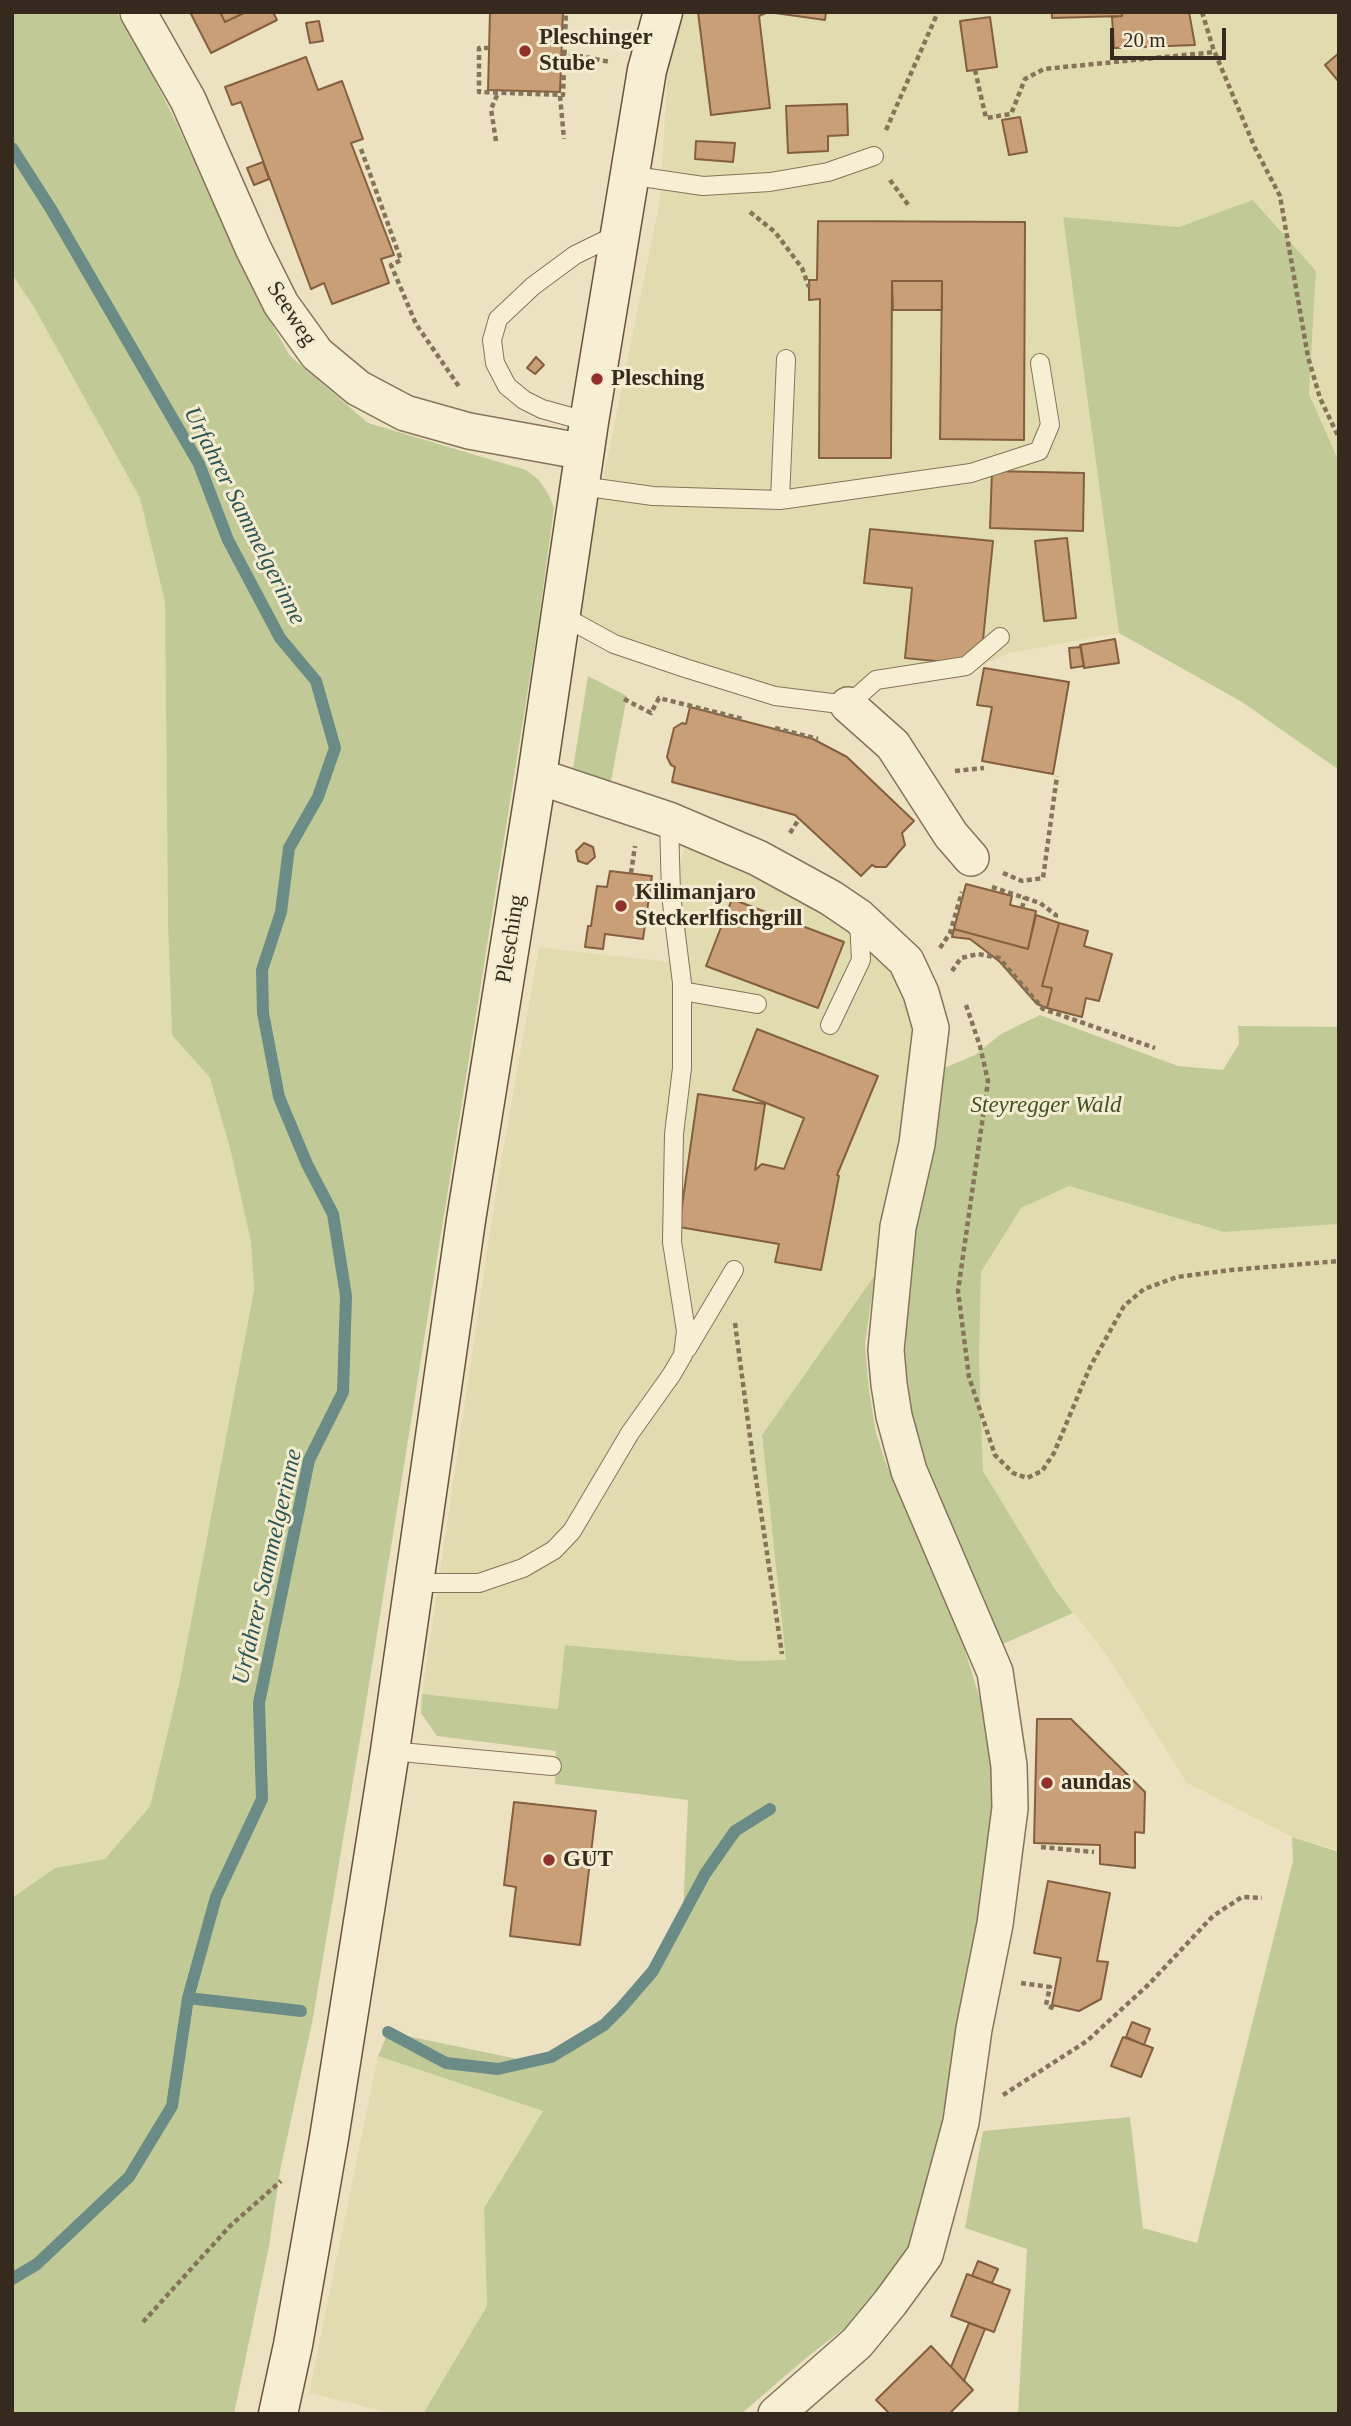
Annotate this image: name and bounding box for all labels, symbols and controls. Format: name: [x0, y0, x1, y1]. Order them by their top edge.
scale bar: [1113, 14, 1228, 58]
place label: Pleschinger Stube: [539, 24, 653, 78]
text: 20 m: [1123, 28, 1166, 52]
marker: Pleschinger Stube: [517, 43, 533, 59]
street label: Seeweg: [260, 276, 322, 352]
place label: Plesching: [611, 365, 704, 393]
marker: Plesching: [589, 371, 605, 387]
water label: Urfahrer Sammelgerinne: [176, 402, 312, 630]
place label: Kilimanjaro Steckerlfischgrill: [635, 879, 802, 933]
street label: Plesching: [490, 893, 532, 985]
marker: Kilimanjaro Steckerlfischgrill: [613, 898, 629, 914]
park label: Steyregger Wald: [971, 1092, 1121, 1120]
water label: Urfahrer Sammelgerinne: [227, 1446, 309, 1688]
place label: aundas: [1061, 1769, 1131, 1797]
marker: aundas: [1039, 1775, 1055, 1791]
place label: GUT: [563, 1846, 613, 1874]
marker: GUT: [541, 1852, 557, 1868]

